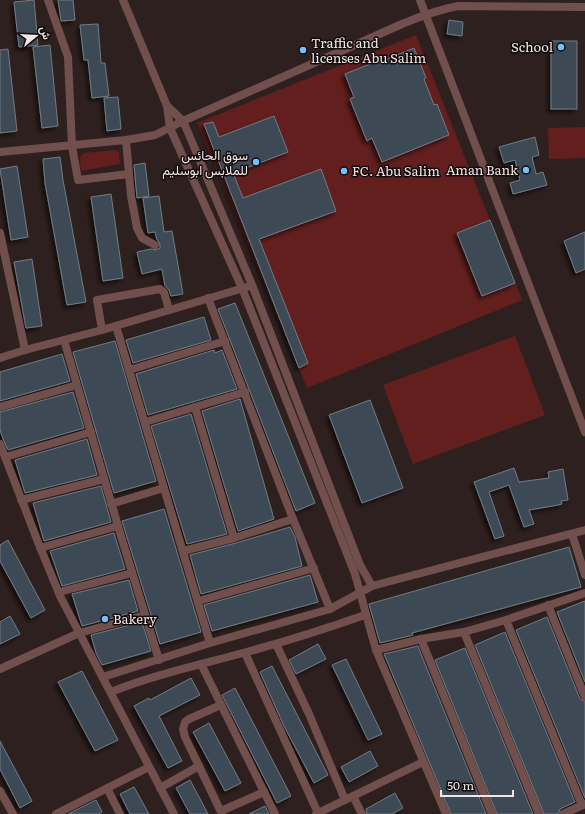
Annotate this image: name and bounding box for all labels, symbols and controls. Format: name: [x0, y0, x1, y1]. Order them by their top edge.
north arrow: [16, 16, 56, 56]
text: ش: [37, 24, 56, 41]
place label: Traffic and licenses Abu Salim: [311, 33, 426, 67]
place label: School: [511, 37, 554, 56]
marker: School: [556, 42, 566, 52]
marker: Traffic and licenses Abu Salim: [298, 45, 308, 55]
place label: سوق الحائس للملابس ابوسليم: [162, 145, 248, 179]
marker: سوق الحائس للملابس ابوسليم: [251, 157, 261, 167]
place label: Aman Bank: [446, 160, 519, 179]
place label: FC. Abu Salim: [352, 161, 440, 180]
marker: Aman Bank: [521, 165, 531, 175]
marker: FC. Abu Salim: [339, 166, 349, 176]
place label: Bakery: [113, 609, 157, 628]
marker: Bakery: [100, 614, 110, 624]
scale bar: [441, 772, 513, 798]
text: 50 m: [447, 776, 474, 794]

